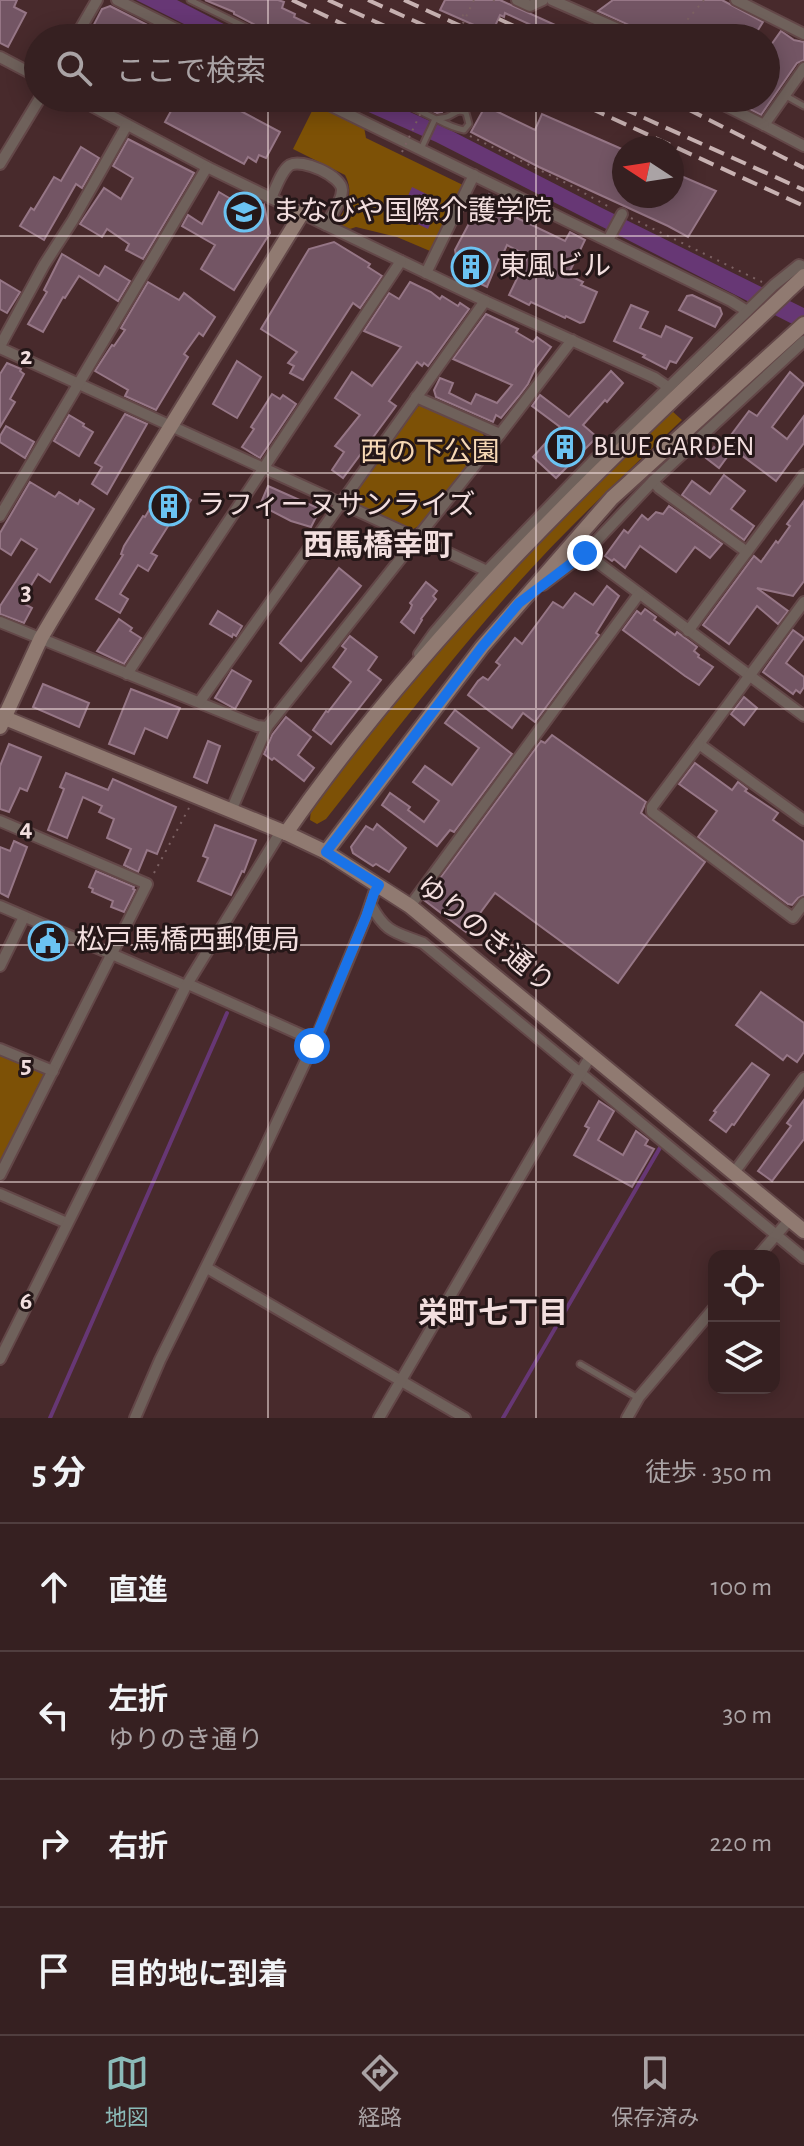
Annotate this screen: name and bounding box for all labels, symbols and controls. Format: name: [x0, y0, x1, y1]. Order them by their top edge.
search box: [24, 24, 780, 112]
icon: search: [52, 46, 96, 90]
text: ここで検索: [116, 57, 266, 87]
north arrow: [612, 136, 684, 208]
school or university icon: まなびや国際介護学院: [223, 191, 265, 233]
place label: まなびや国際介護学院: [272, 196, 552, 226]
building icon: 東風ビル: [450, 246, 492, 288]
place label: 東風ビル: [499, 251, 611, 281]
text: 2: [20, 343, 32, 369]
building icon: BLUE GARDEN: [544, 426, 586, 468]
place label: BLUE GARDEN: [593, 433, 755, 461]
park label: 西の下公園: [360, 438, 500, 467]
building icon: ラフィーヌサンライズ: [148, 485, 190, 527]
place label: ラフィーヌサンライズ: [197, 490, 476, 520]
district label: 西馬橋幸町: [303, 529, 453, 561]
route end: [567, 535, 603, 571]
text: 3: [20, 579, 32, 605]
text: 4: [19, 815, 33, 841]
street label: ゆりのき通り: [411, 870, 560, 998]
public building icon: 松戸馬橋西郵便局: [27, 920, 69, 962]
place label: 松戸馬橋西郵便局: [76, 925, 300, 955]
route start: [294, 1028, 330, 1064]
text: 5: [20, 1052, 32, 1078]
map controls: [708, 1250, 780, 1394]
button: locate: [708, 1250, 780, 1322]
text: 6: [20, 1288, 32, 1314]
district label: 栄町七丁目: [418, 1297, 568, 1329]
button: layers: [708, 1322, 780, 1394]
text: 5 分: [32, 1457, 86, 1491]
text: 徒歩 · 350 m: [645, 1460, 772, 1486]
icon: ahead: [32, 1565, 76, 1609]
text: 100 m: [711, 1574, 772, 1600]
text: 直進: [108, 1576, 168, 1606]
text: 左折: [108, 1685, 168, 1715]
icon: left: [32, 1693, 76, 1737]
text: 30 m: [722, 1702, 772, 1728]
text: ゆりのき通り: [108, 1727, 263, 1753]
icon: right: [32, 1821, 76, 1865]
text: 220 m: [710, 1830, 772, 1856]
text: 右折: [108, 1832, 168, 1862]
icon: arrive: [32, 1949, 76, 1993]
text: 目的地に到着: [108, 1960, 288, 1990]
tab: 地図: [105, 2051, 149, 2131]
tab: 経路: [358, 2051, 402, 2131]
tab: 保存済み: [611, 2051, 699, 2131]

